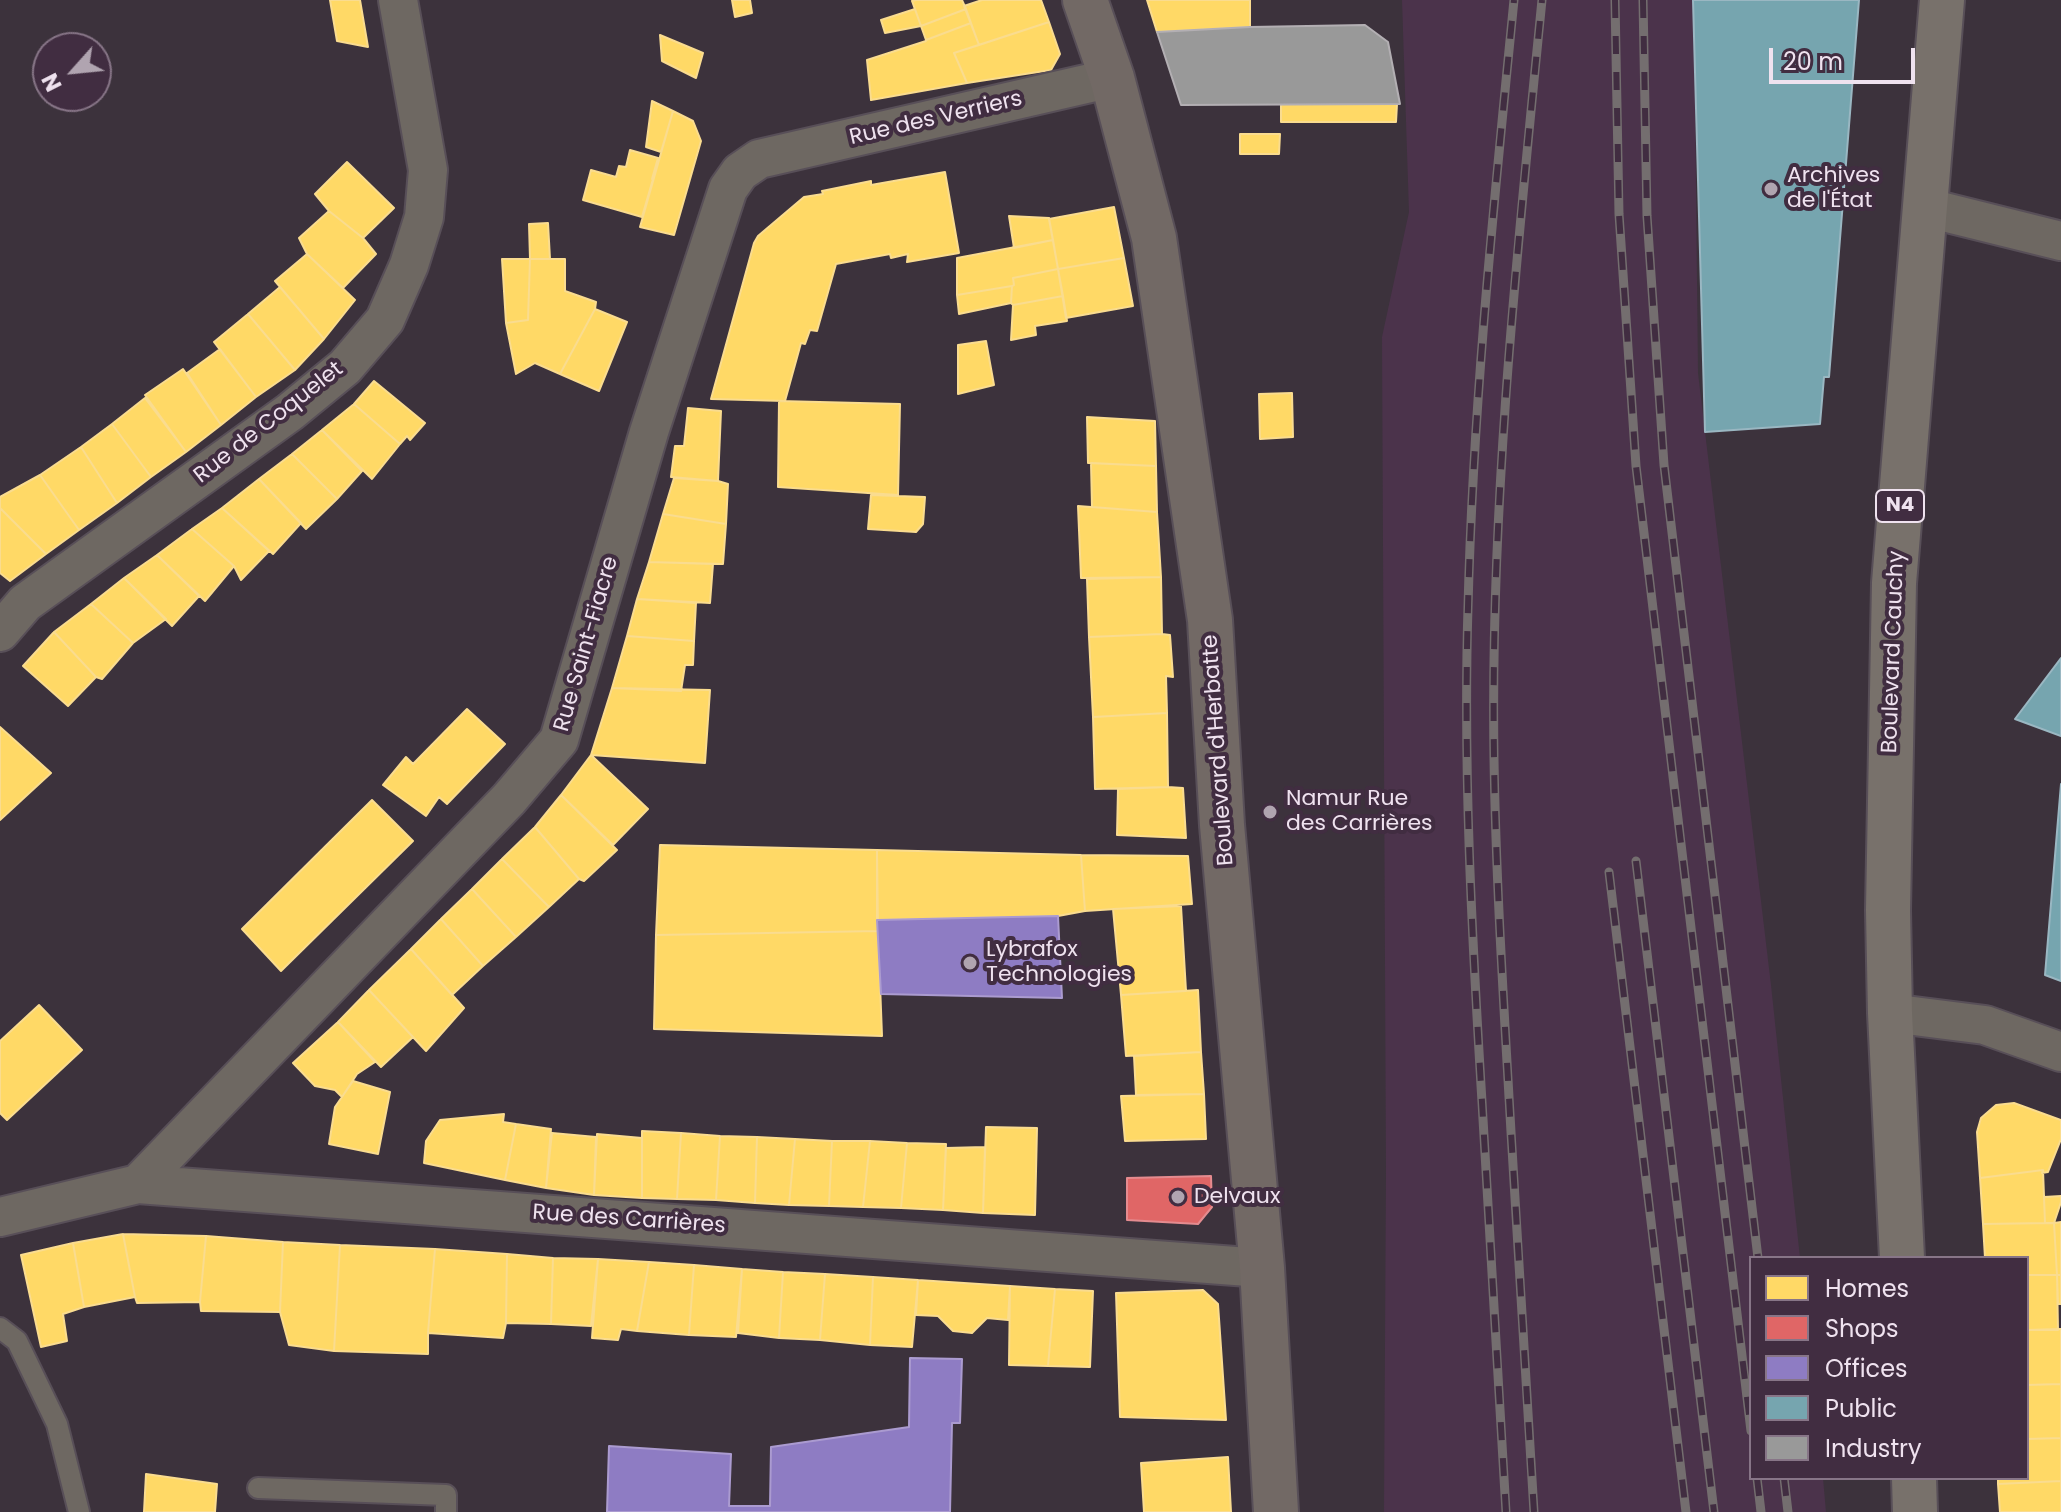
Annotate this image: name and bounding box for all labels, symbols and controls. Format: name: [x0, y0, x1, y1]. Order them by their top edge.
north arrow: [32, 32, 112, 112]
scale bar: [1773, 32, 1919, 82]
text: 20 m: [1783, 45, 1843, 78]
text: N: [34, 68, 70, 97]
street label: Rue des Verriers: [847, 86, 1025, 152]
place label: Archives de l'État: [1787, 163, 1880, 214]
marker: Archives de l'État: [1762, 180, 1780, 198]
street label: Rue de Coquelet: [189, 357, 349, 489]
road number: N4: [1876, 490, 1924, 522]
street label: Boulevard Cauchy: [1877, 550, 1911, 754]
street label: Rue Saint-Fiacre: [549, 553, 625, 735]
street label: Boulevard d'Herbatte: [1198, 634, 1240, 866]
place label: Namur Rue des Carrières: [1286, 786, 1433, 838]
marker: Namur Rue des Carrières: [1261, 803, 1279, 821]
place label: Lybrafox Technologies: [986, 937, 1132, 988]
marker: Lybrafox Technologies: [961, 954, 979, 972]
place label: Delvaux: [1194, 1184, 1280, 1210]
marker: Delvaux: [1169, 1188, 1187, 1206]
street label: Rue des Carrières: [532, 1200, 726, 1240]
legend: [1749, 1256, 2029, 1480]
text: Homes: [1825, 1272, 1909, 1305]
text: Shops: [1825, 1312, 1899, 1345]
text: Offices: [1825, 1352, 1908, 1385]
text: Public: [1825, 1392, 1897, 1425]
text: Industry: [1825, 1432, 1922, 1465]

